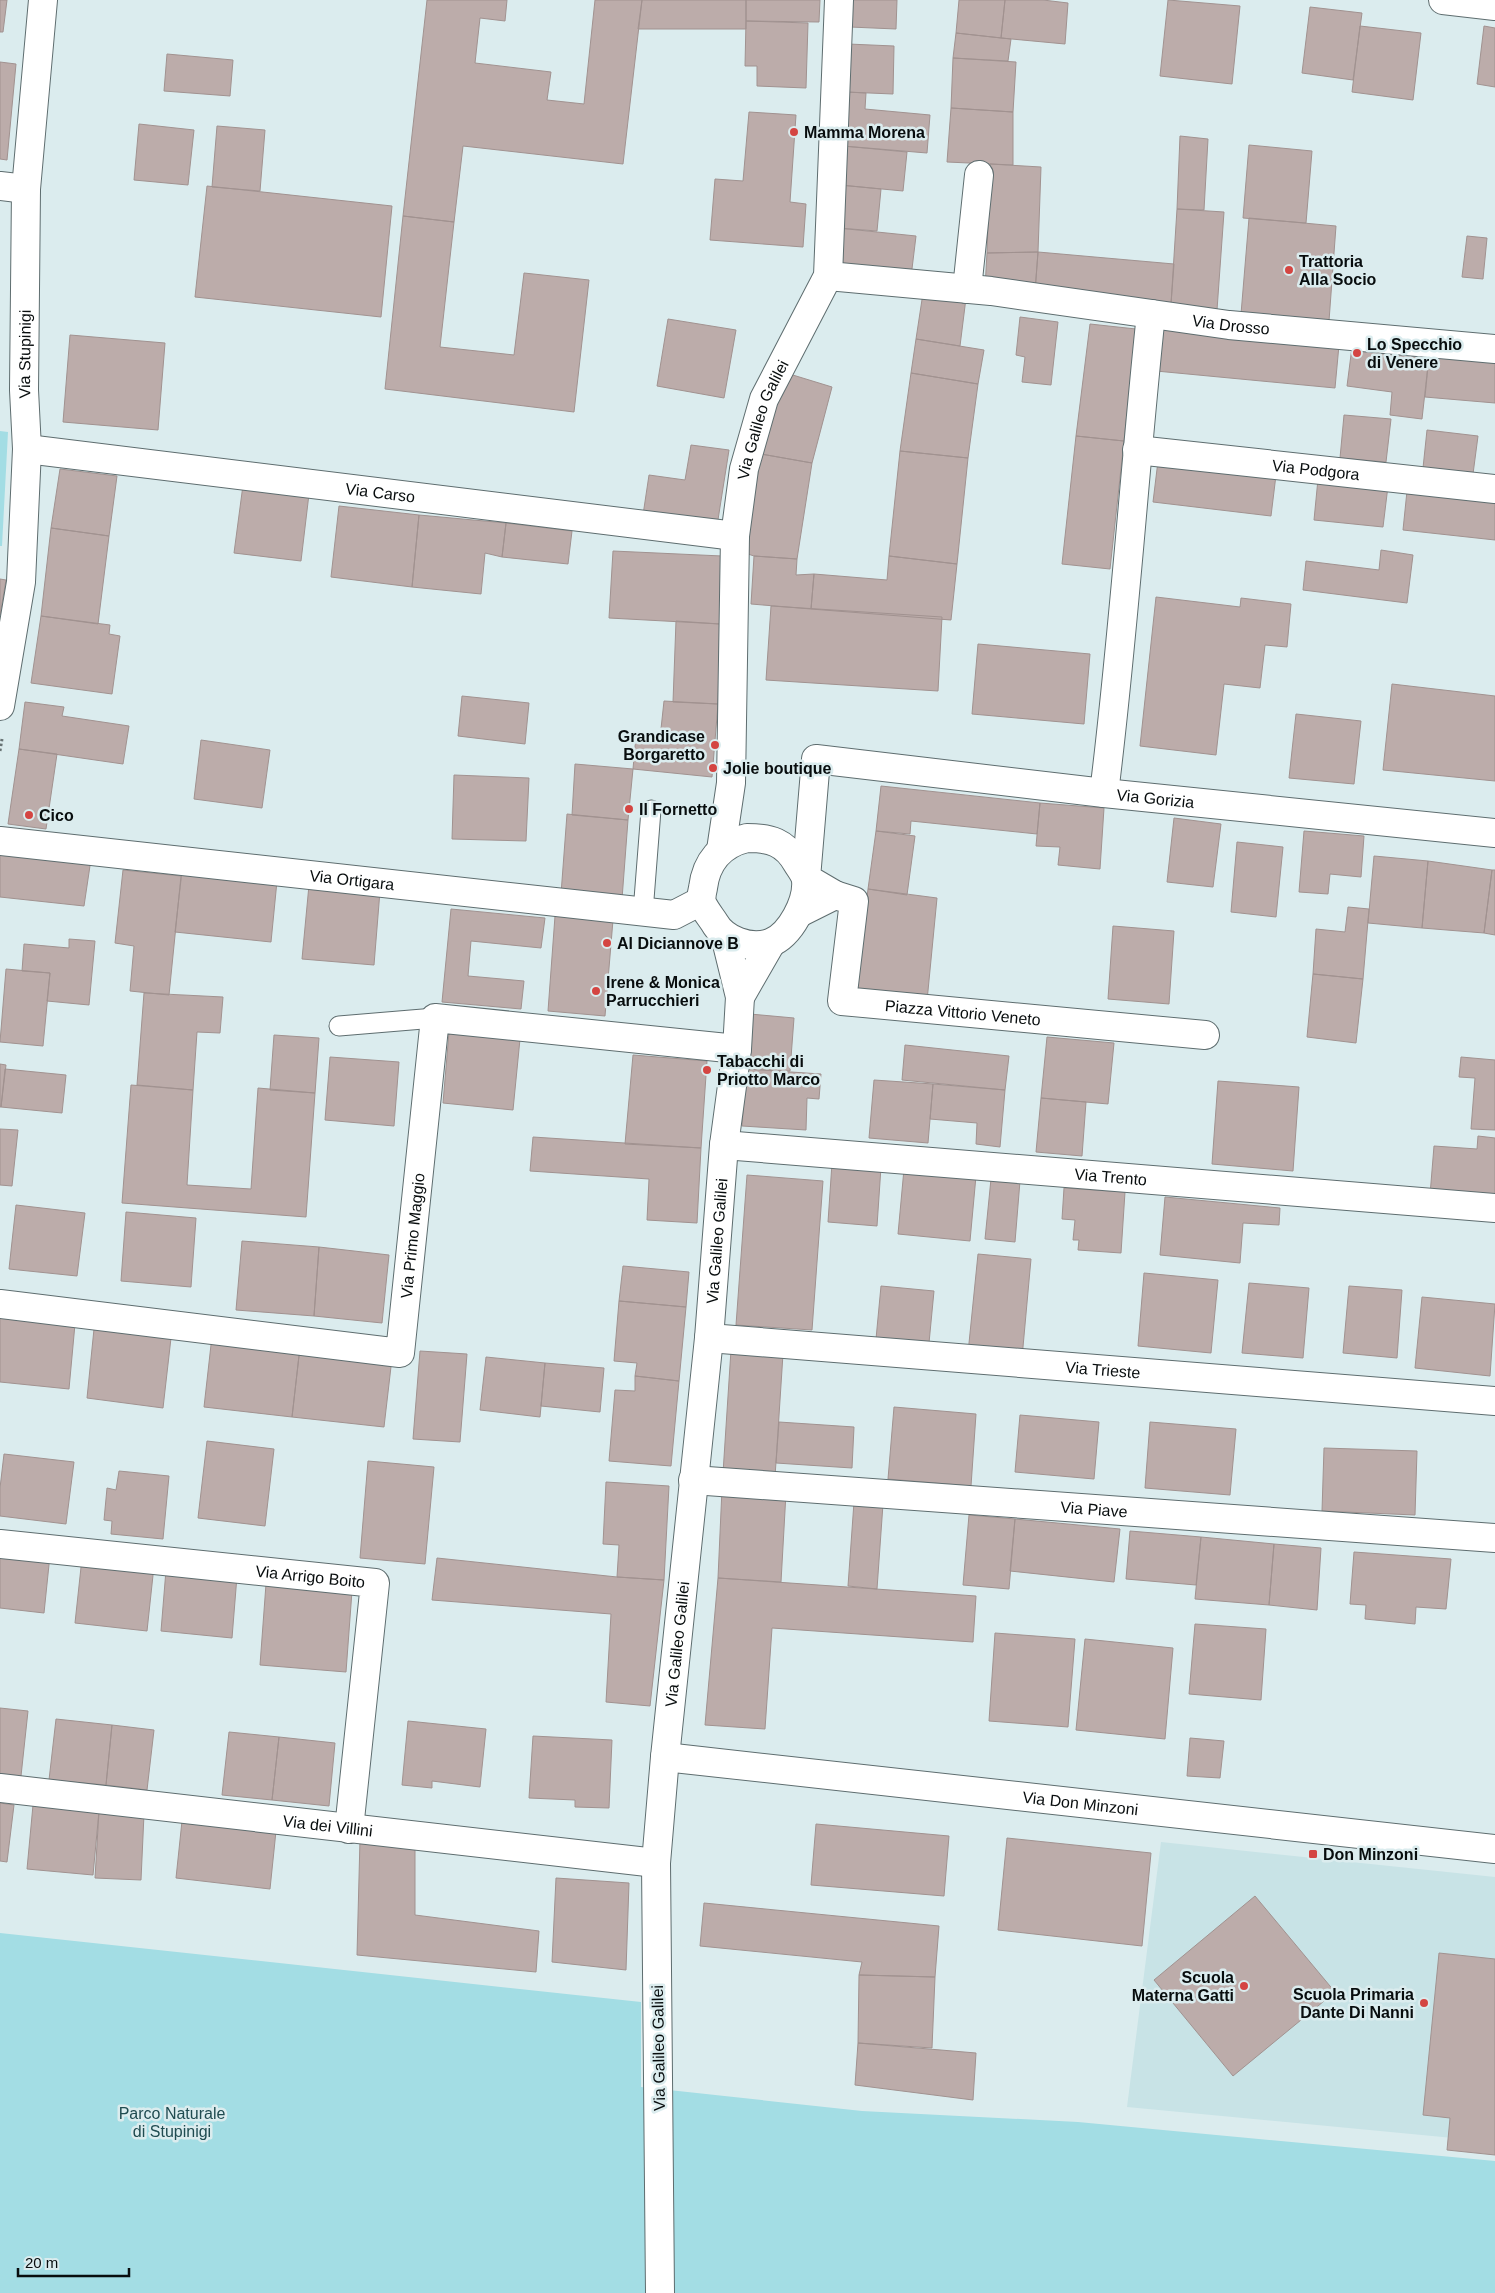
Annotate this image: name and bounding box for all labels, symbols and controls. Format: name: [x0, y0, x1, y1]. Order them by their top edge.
place label: Mamma Morena: [804, 124, 925, 141]
marker: Mamma Morena: [788, 126, 800, 138]
place label: Trattoria Alla Socio: [1299, 253, 1377, 288]
marker: Trattoria Alla Socio: [1283, 264, 1295, 276]
street label: Via Stupinigi: [16, 310, 34, 399]
street label: Via Drosso: [1191, 312, 1271, 338]
place label: Lo Specchio di Venere: [1367, 336, 1462, 371]
marker: Lo Specchio di Venere: [1351, 347, 1363, 359]
street label: Via Galileo Galilei: [735, 357, 792, 481]
street label: Via Podgora: [1271, 457, 1361, 483]
street label: Via Carso: [344, 480, 416, 506]
place label: Grandicase Borgaretto: [618, 728, 705, 763]
marker: Grandicase Borgaretto: [709, 739, 721, 751]
place label: Jolie boutique: [723, 760, 832, 777]
marker: Jolie boutique: [707, 762, 719, 774]
street label: Via Gorizia: [1116, 786, 1195, 811]
place label: Il Fornetto: [639, 801, 717, 818]
marker: Il Fornetto: [623, 803, 635, 815]
place label: Cico: [39, 807, 74, 824]
marker: Cico: [23, 809, 35, 821]
street label: Via Ortigara: [309, 867, 395, 893]
place label: Al Diciannove B: [617, 935, 739, 952]
marker: Al Diciannove B: [601, 937, 613, 949]
place label: Irene & Monica Parrucchieri: [606, 974, 720, 1009]
marker: Irene & Monica Parrucchieri: [590, 985, 602, 997]
street label: Piazza Vittorio Veneto: [884, 997, 1042, 1029]
place label: Tabacchi di Priotto Marco: [717, 1053, 820, 1088]
marker: Tabacchi di Priotto Marco: [701, 1064, 713, 1076]
street label: Via Trento: [1074, 1166, 1148, 1189]
street label: Via Primo Maggio: [398, 1172, 428, 1299]
street label: Via Galileo Galilei: [704, 1177, 730, 1305]
street label: Via Trieste: [1064, 1359, 1141, 1382]
street label: Via Piave: [1060, 1499, 1128, 1520]
street label: Via Arrigo Boito: [255, 1563, 366, 1591]
street label: Via Galileo Galilei: [662, 1580, 692, 1708]
street label: Via Don Minzoni: [1022, 1789, 1139, 1818]
street label: Via dei Villini: [282, 1812, 374, 1840]
place label: Don Minzoni: [1323, 1846, 1418, 1863]
marker: Don Minzoni: [1307, 1848, 1319, 1860]
place label: Scuola Materna Gatti: [1132, 1969, 1234, 2004]
marker: Scuola Materna Gatti: [1238, 1980, 1250, 1992]
street label: Via Galileo Galilei: [649, 1985, 668, 2111]
place label: Scuola Primaria Dante Di Nanni: [1293, 1986, 1414, 2021]
marker: Scuola Primaria Dante Di Nanni: [1418, 1997, 1430, 2009]
park label: Parco Naturale di Stupinigi: [119, 2105, 225, 2140]
scale bar: [18, 2246, 129, 2278]
text: 20 m: [25, 2254, 58, 2271]

